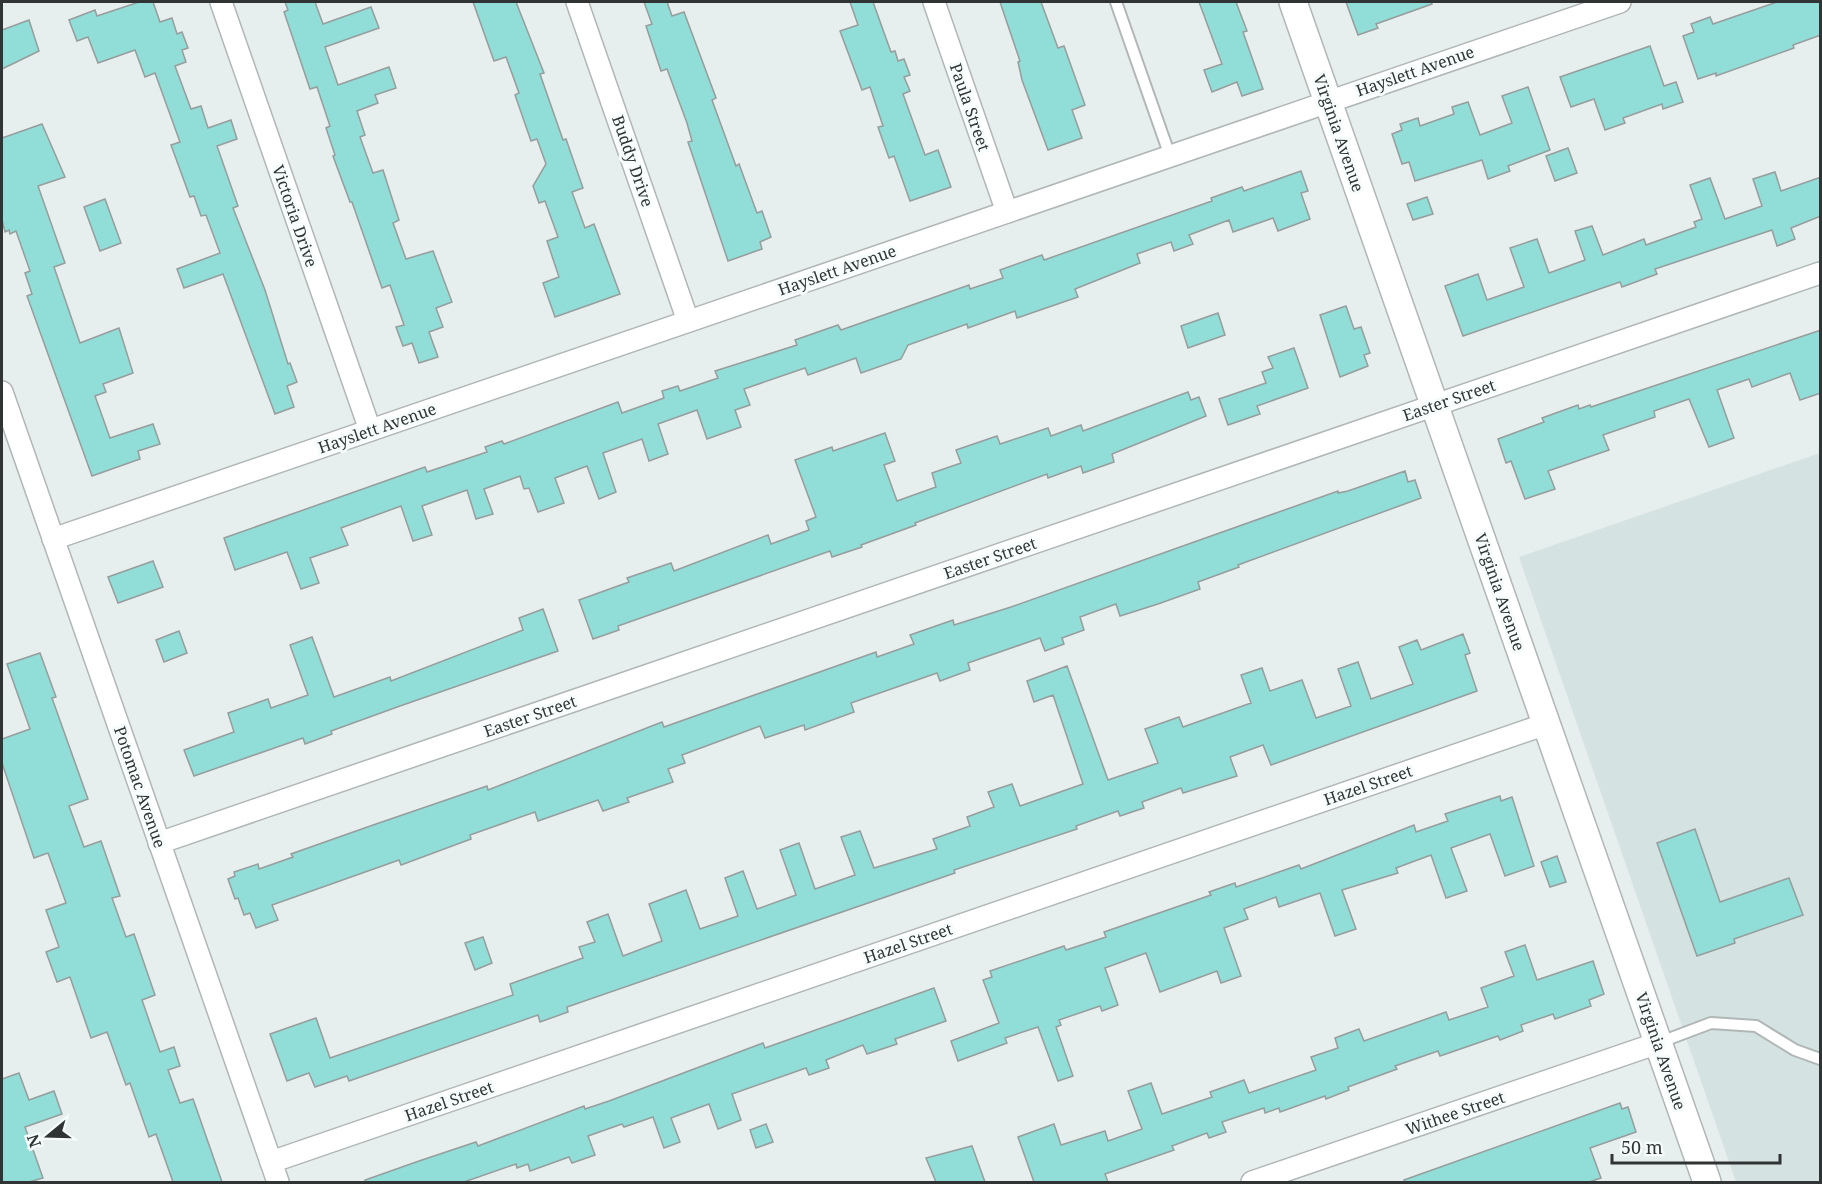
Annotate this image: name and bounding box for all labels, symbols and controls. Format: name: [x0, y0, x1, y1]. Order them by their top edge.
street label: Hayslett Avenue: [1353, 40, 1477, 102]
street label: Paula Street: [945, 60, 995, 154]
street label: Virginia Avenue: [1309, 71, 1369, 195]
street label: Buddy Drive: [607, 112, 659, 210]
street label: Victoria Drive: [267, 162, 323, 270]
street label: Hayslett Avenue: [775, 239, 899, 301]
street label: Easter Street: [1400, 374, 1499, 426]
street label: Hayslett Avenue: [315, 397, 439, 459]
street label: Virginia Avenue: [1470, 530, 1530, 654]
street label: Easter Street: [941, 532, 1040, 584]
street label: Easter Street: [481, 690, 580, 742]
street label: Potomac Avenue: [109, 723, 171, 851]
street label: Hazel Street: [1321, 759, 1416, 810]
street label: Hazel Street: [861, 917, 956, 968]
street label: Virginia Avenue: [1631, 989, 1691, 1113]
street label: Hazel Street: [402, 1075, 497, 1126]
street label: Withee Street: [1402, 1086, 1508, 1140]
north arrow: [18, 1106, 78, 1166]
scale bar: [1612, 1127, 1780, 1165]
text: N: [21, 1131, 46, 1150]
text: 50 m: [1621, 1135, 1663, 1159]

